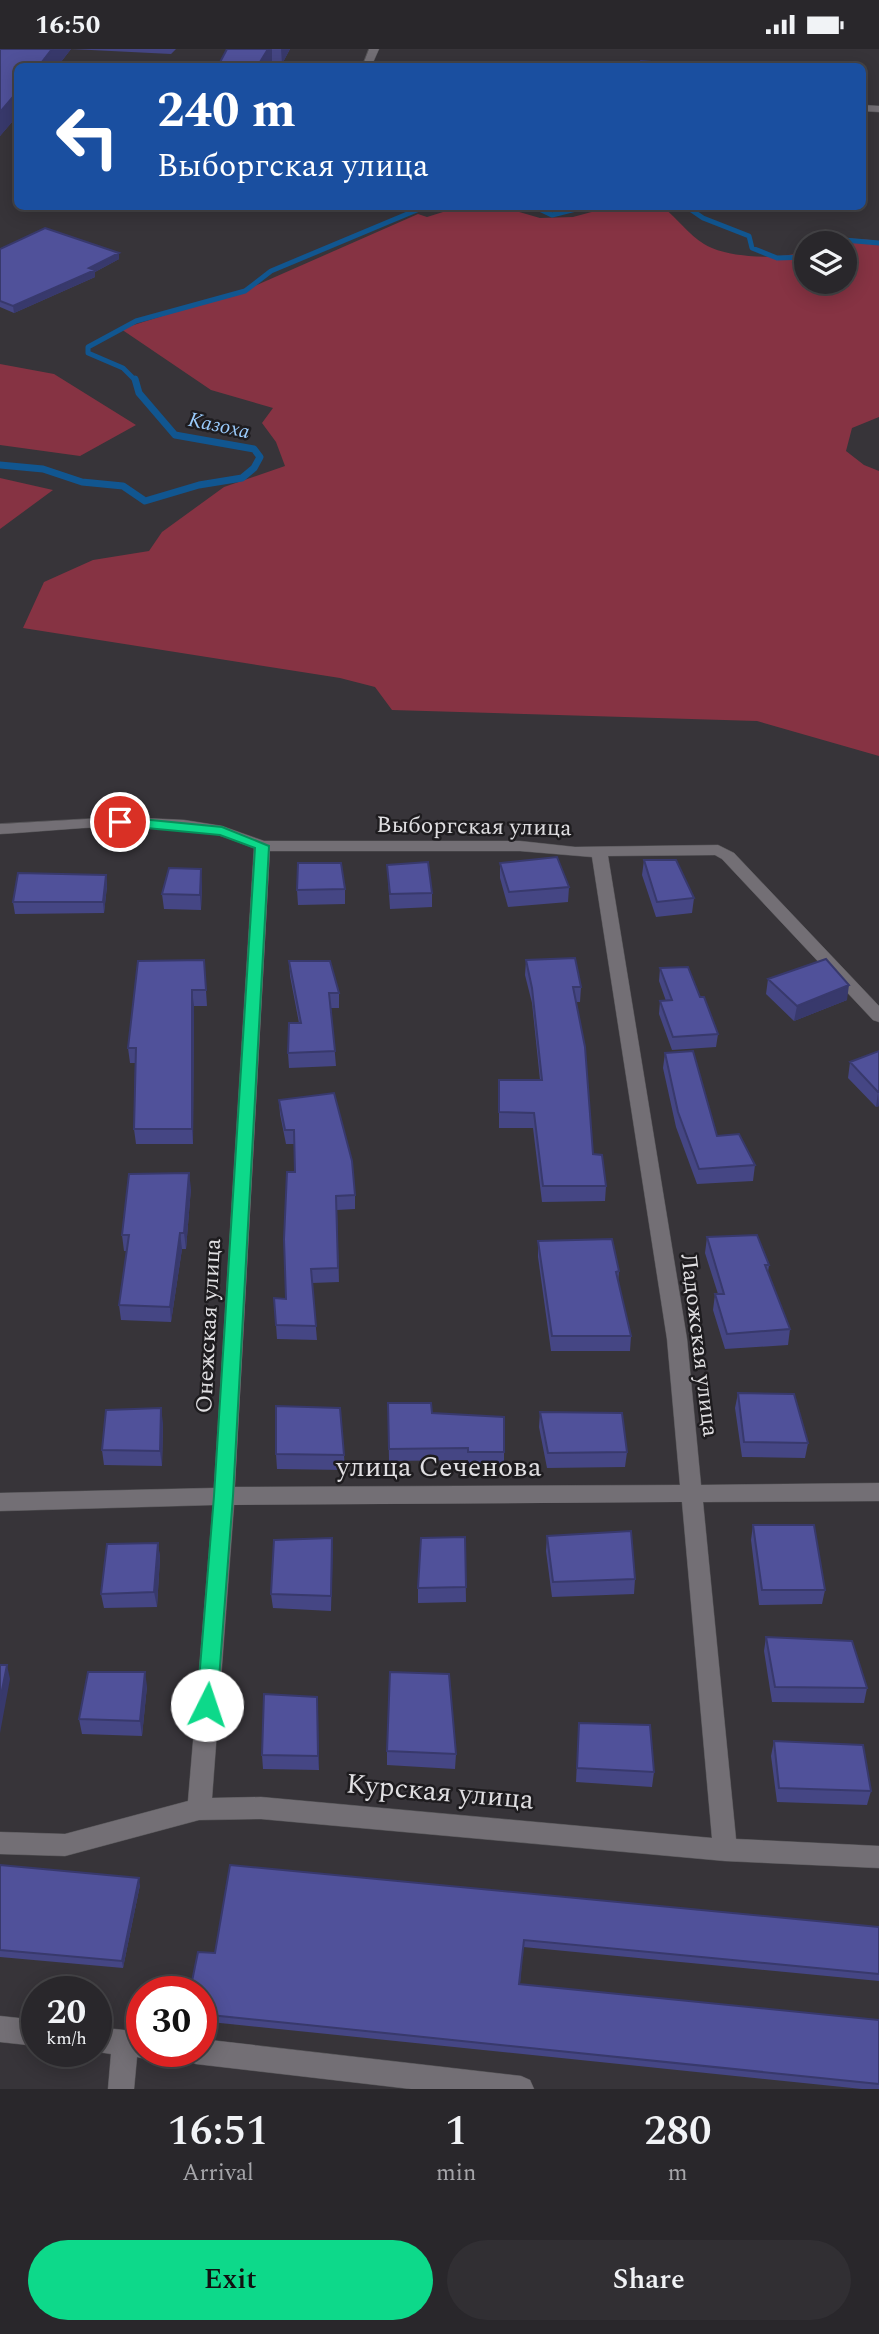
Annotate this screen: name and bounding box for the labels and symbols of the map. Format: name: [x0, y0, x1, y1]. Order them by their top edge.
water label: Казоха: [185, 404, 253, 448]
pin: [90, 792, 150, 852]
street label: Выборгская улица: [376, 808, 572, 846]
street label: Онежская улица: [187, 1238, 231, 1414]
street label: Ладожская улица: [670, 1251, 728, 1439]
street label: улица Сеченова: [335, 1446, 542, 1489]
position arrow: [170, 1668, 244, 1742]
street label: Курская улица: [344, 1762, 536, 1822]
speed limit sign: 30: [126, 1976, 217, 2067]

